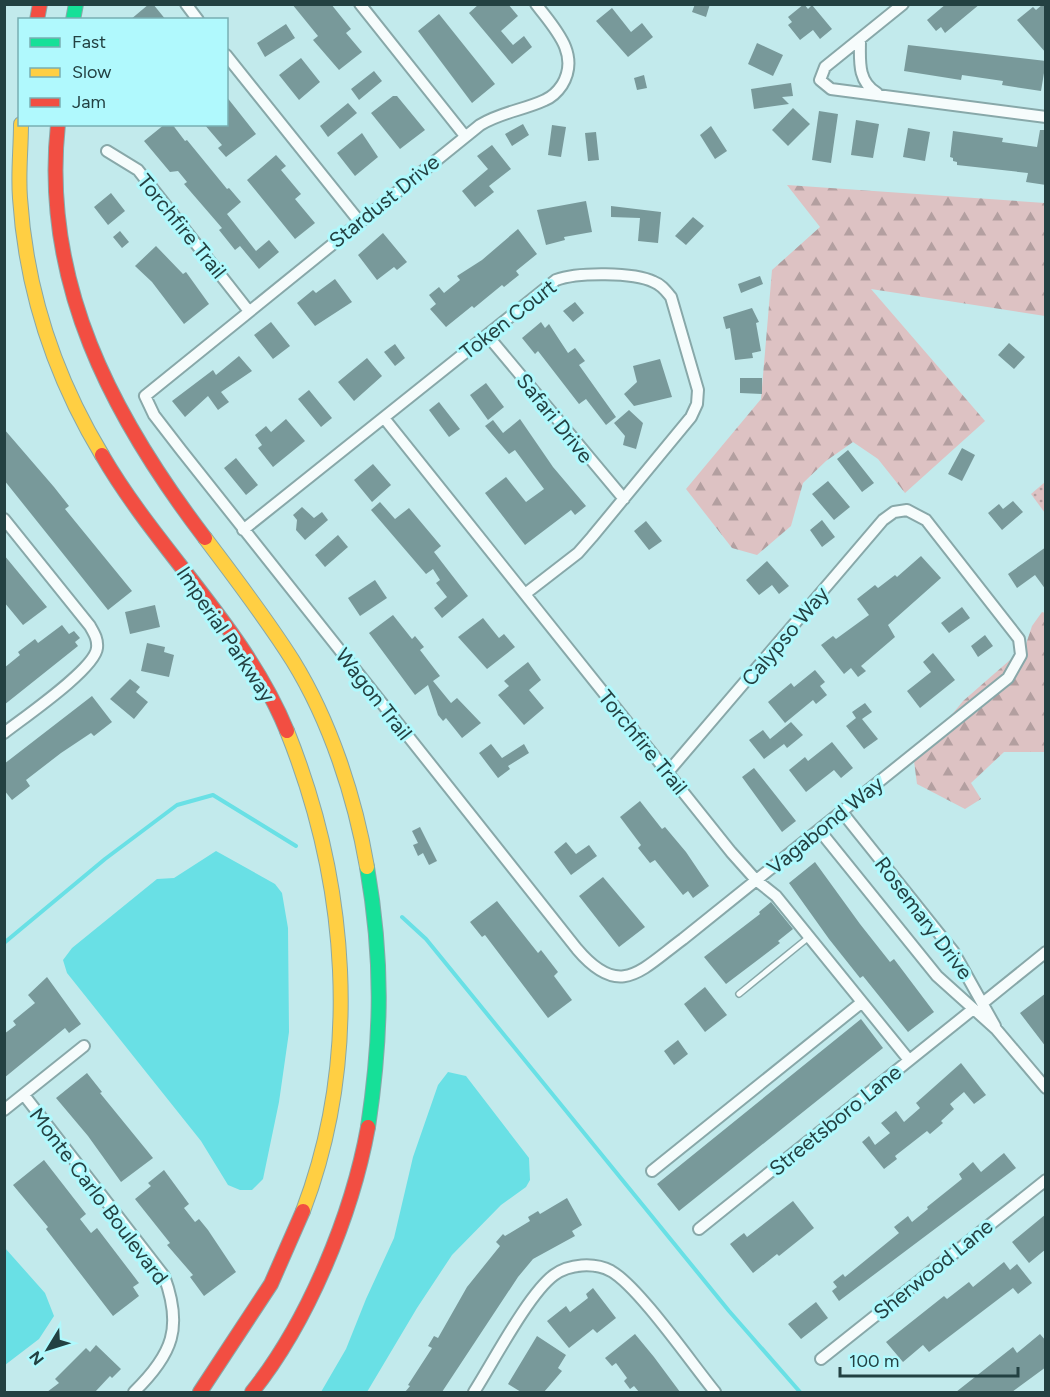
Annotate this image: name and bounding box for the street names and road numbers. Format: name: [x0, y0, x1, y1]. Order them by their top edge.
street label: Stardust Drive: [324, 149, 444, 253]
street label: Torchfire Trail: [132, 169, 232, 283]
street label: Token Court: [455, 274, 561, 364]
street label: Safari Drive: [511, 368, 599, 468]
street label: Imperial Parkway: [172, 562, 280, 706]
street label: Calypso Way: [736, 581, 834, 691]
street label: Wagon Trail: [330, 643, 418, 745]
street label: Torchfire Trail: [593, 685, 693, 799]
street label: Vagabond Way: [762, 771, 888, 879]
street label: Rosemary Drive: [870, 852, 978, 984]
street label: Streetsboro Lane: [764, 1059, 906, 1181]
street label: Monte Carlo Boulevard: [24, 1103, 174, 1289]
street label: Sherwood Lane: [868, 1213, 998, 1325]

